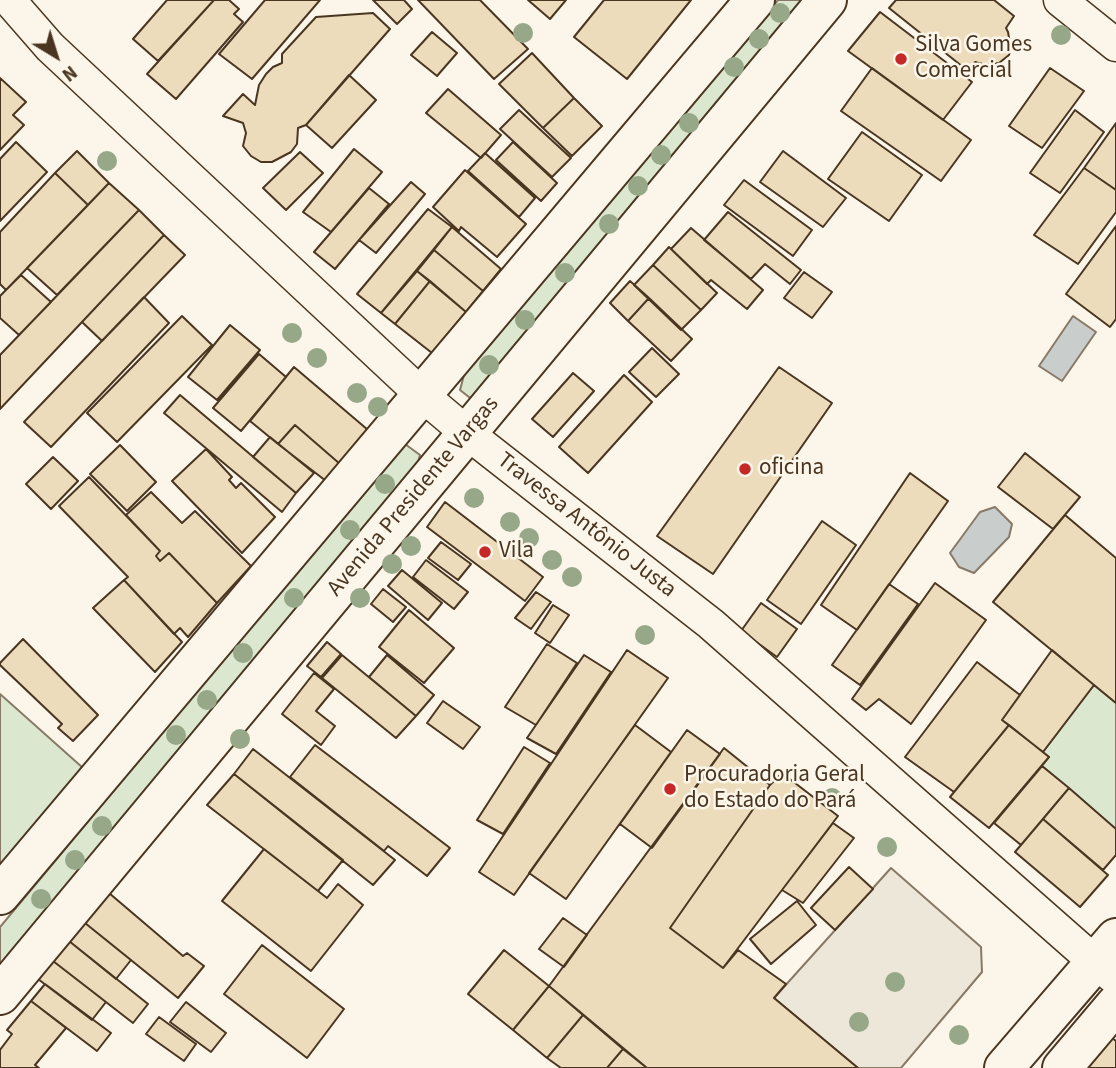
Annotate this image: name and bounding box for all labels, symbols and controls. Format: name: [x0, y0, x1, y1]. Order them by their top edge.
north arrow: [21, 21, 91, 91]
place label: Silva Gomes Comercial: [915, 32, 1032, 86]
marker: Silva Gomes Comercial: [893, 51, 909, 67]
text: N: [56, 58, 83, 87]
street label: Avenida Presidente Vargas: [322, 391, 506, 603]
street label: Travessa Antônio Justa: [491, 447, 681, 605]
place label: oficina: [759, 455, 824, 483]
marker: oficina: [737, 461, 753, 477]
place label: Vila: [499, 538, 534, 566]
marker: Vila: [477, 544, 493, 560]
place label: Procuradoria Geral do Estado do Pará: [684, 762, 865, 816]
marker: Procuradoria Geral do Estado do Pará: [662, 781, 678, 797]

